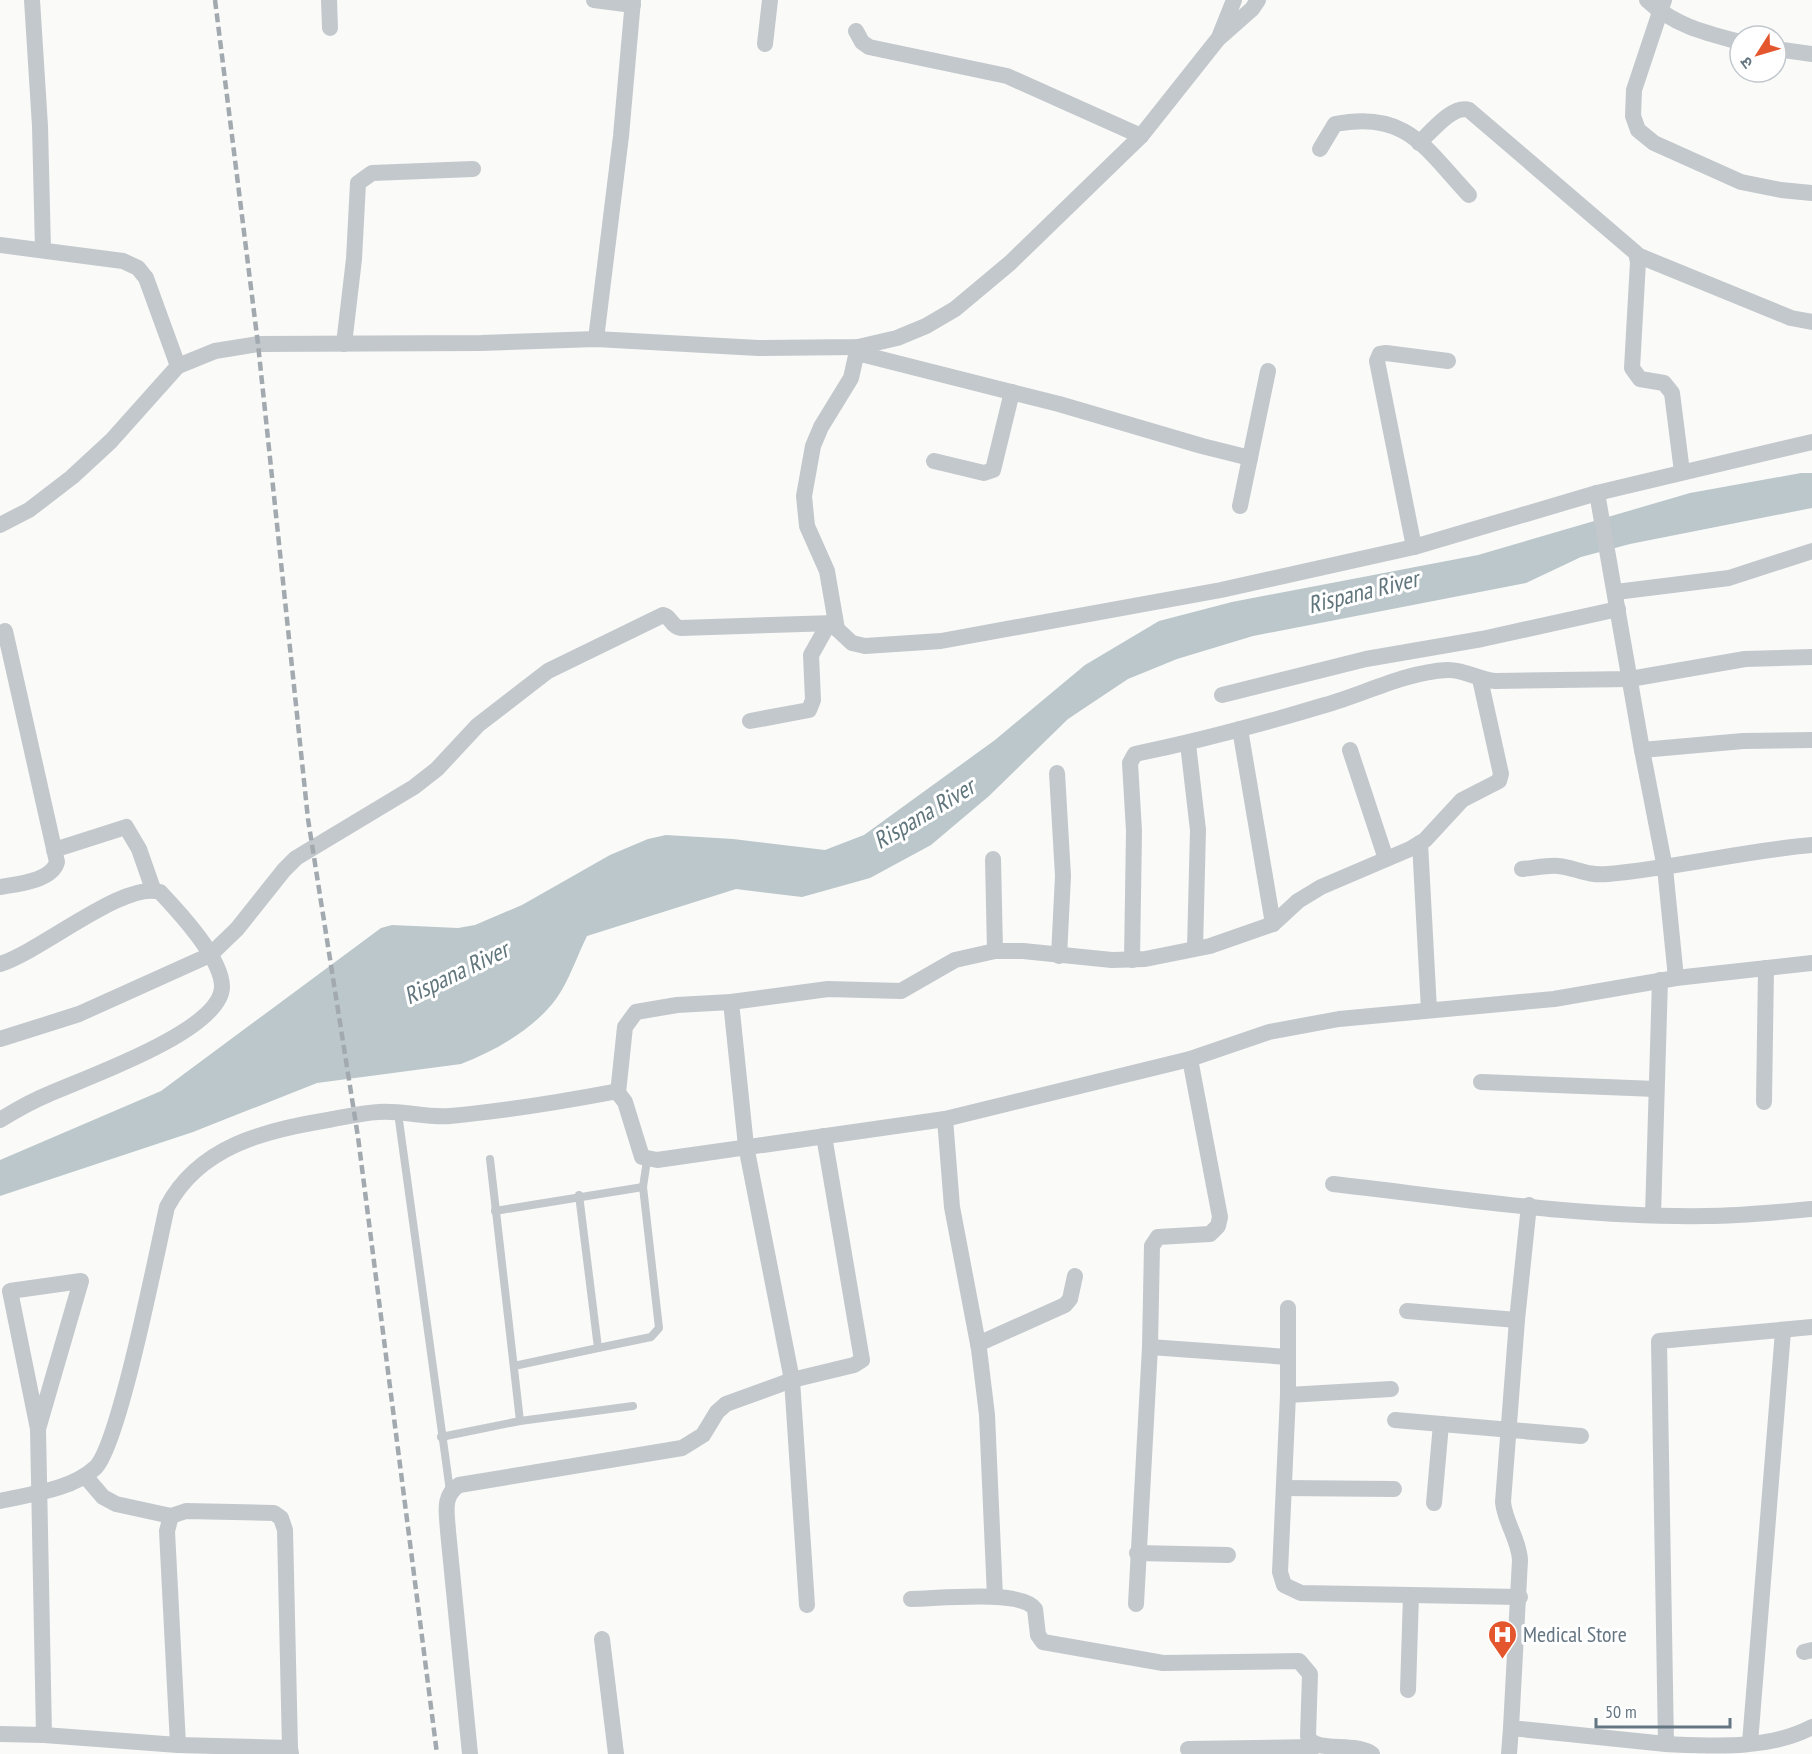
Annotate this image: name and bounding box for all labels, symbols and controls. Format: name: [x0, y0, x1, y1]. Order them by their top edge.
north arrow: [1728, 24, 1788, 84]
text: उ: [1735, 53, 1757, 73]
water label: Rispana River: [1304, 562, 1425, 620]
water label: Rispana River: [867, 770, 983, 856]
water label: Rispana River: [398, 932, 516, 1011]
hospital icon: Medical Store: [1486, 1618, 1518, 1660]
place label: Medical Store: [1523, 1620, 1627, 1648]
scale bar: [1596, 1691, 1730, 1729]
text: 50 m: [1605, 1700, 1637, 1723]

